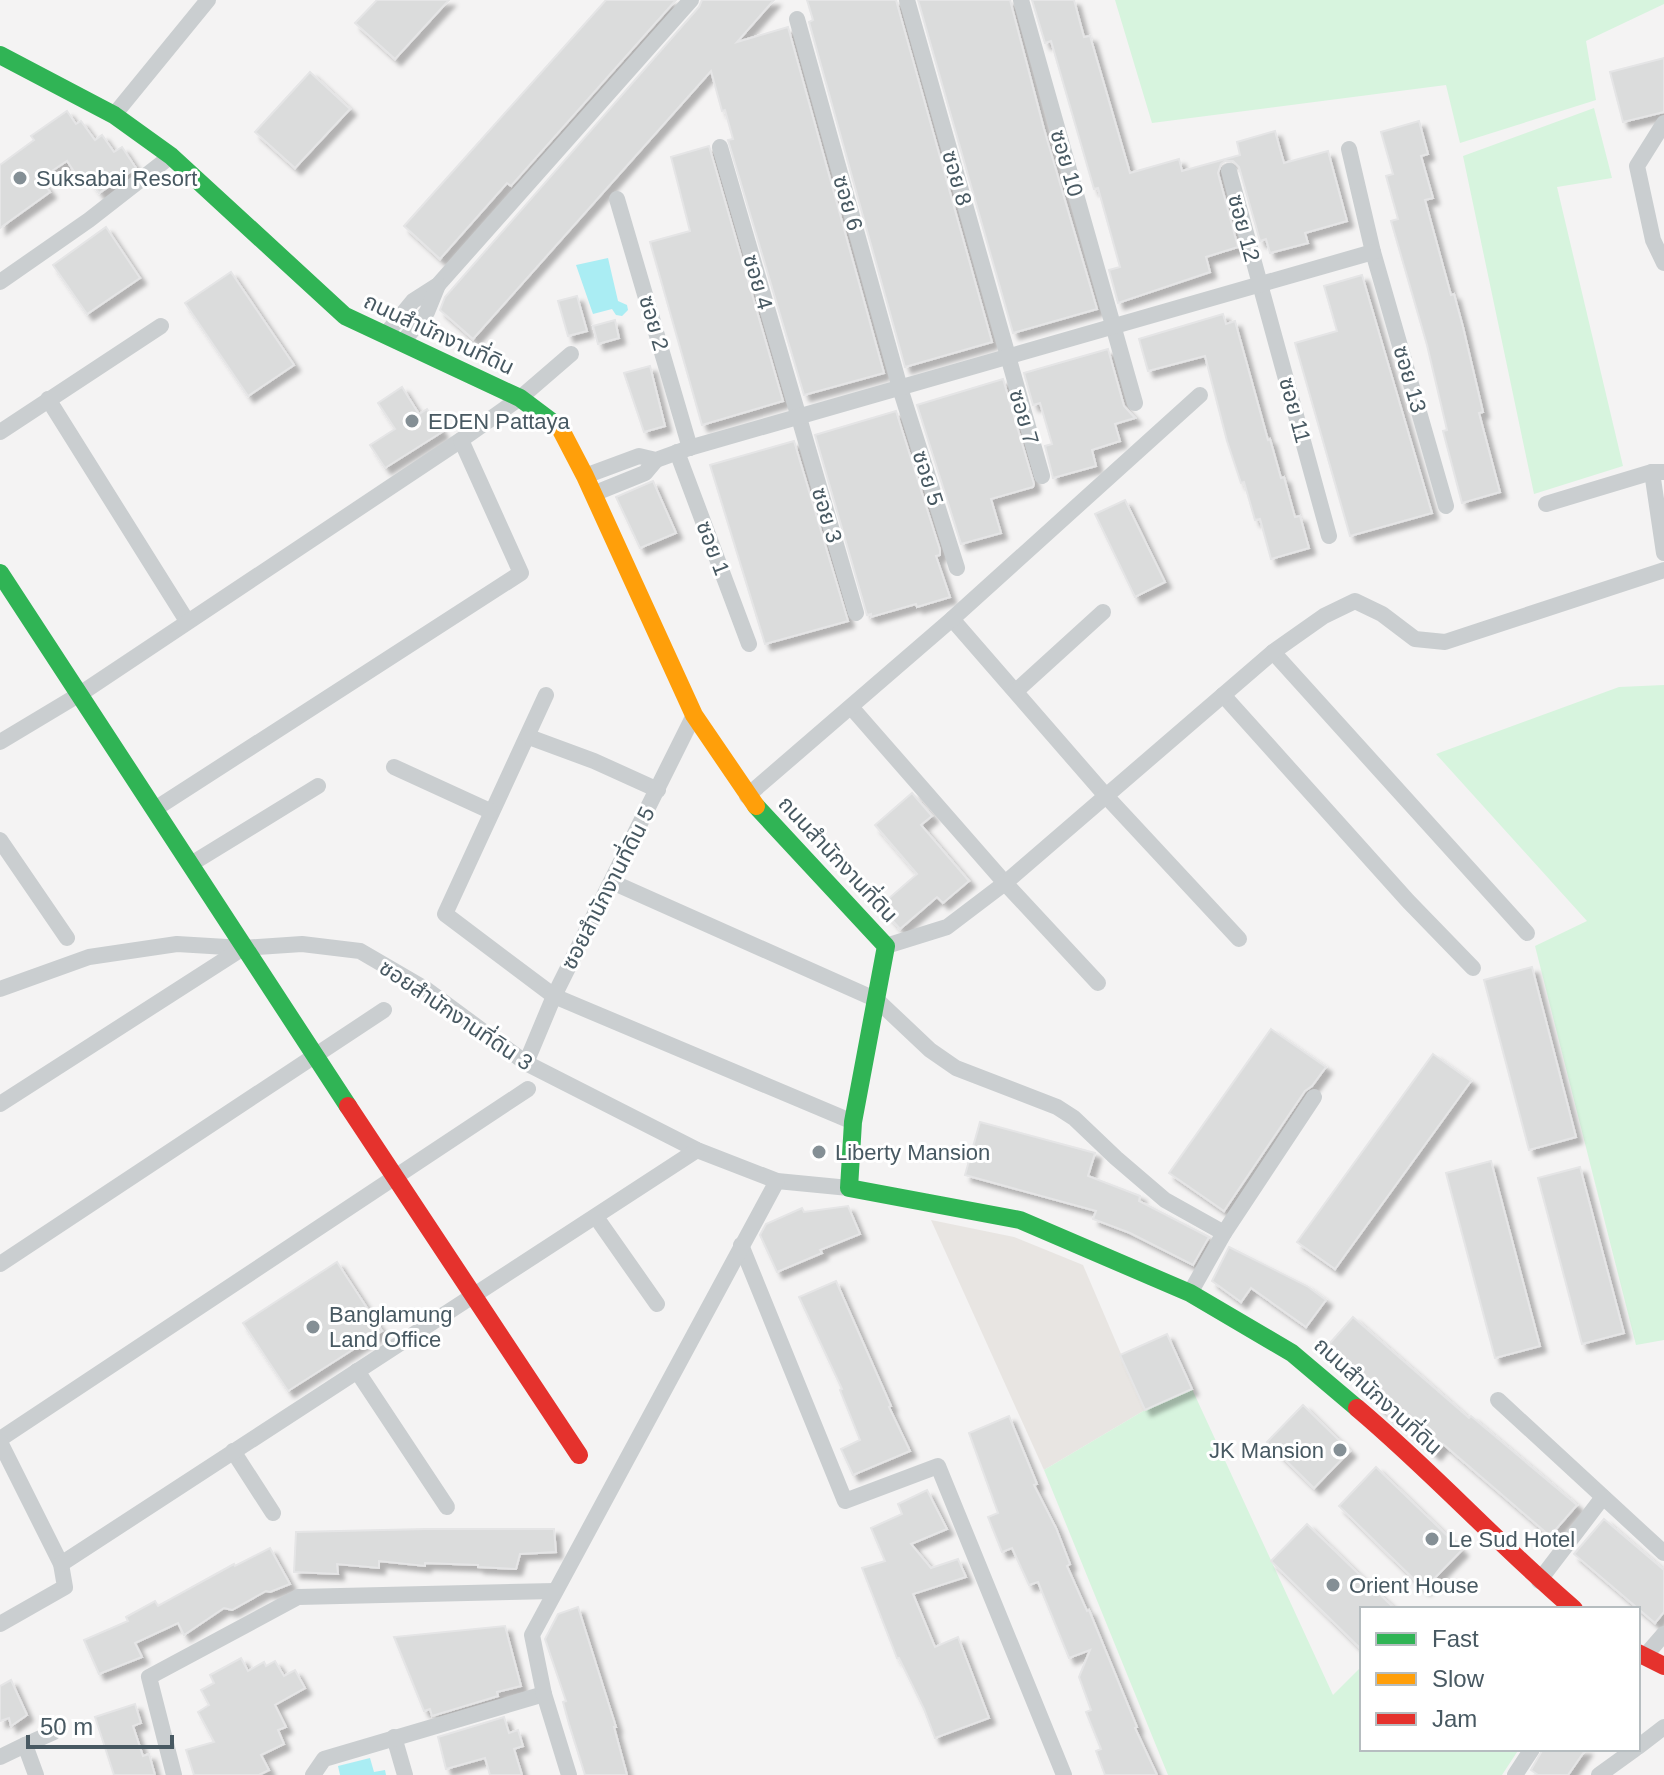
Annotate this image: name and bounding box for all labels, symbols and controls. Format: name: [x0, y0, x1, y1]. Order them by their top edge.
street label: ซอย 10: [1046, 127, 1088, 199]
street label: ซอย 8: [937, 148, 977, 208]
place label: Suksabai Resort: [36, 166, 197, 191]
marker: Suksabai Resort: [11, 169, 29, 187]
street label: ซอย 6: [828, 173, 868, 233]
street label: ซอย 12: [1223, 192, 1265, 264]
street label: ซอย 4: [738, 252, 778, 312]
street label: ถนนสำนักงานที่ดิน: [360, 285, 519, 380]
street label: ซอย 2: [634, 293, 674, 353]
street label: ซอย 13: [1389, 343, 1431, 415]
street label: ซอย 11: [1274, 374, 1316, 446]
street label: ซอย 7: [1004, 387, 1044, 447]
place label: EDEN Pattaya: [428, 409, 571, 434]
marker: EDEN Pattaya: [403, 412, 421, 430]
street label: ซอย 5: [907, 447, 949, 509]
street label: ซอย 3: [807, 484, 847, 546]
street label: ซอย 1: [691, 517, 735, 579]
street label: ถนนสำนักงานที่ดิน: [773, 789, 905, 927]
street label: ซอยสำนักงานที่ดิน 5: [554, 801, 660, 973]
street label: ซอยสำนักงานที่ดิน 3: [375, 952, 539, 1075]
place label: Liberty Mansion: [835, 1140, 990, 1165]
marker: Liberty Mansion: [810, 1143, 828, 1161]
place label: Banglamung Land Office: [329, 1302, 453, 1352]
marker: Banglamung Land Office: [304, 1318, 322, 1336]
street label: ถนนสำนักงานที่ดิน: [1309, 1330, 1449, 1460]
place label: JK Mansion: [1209, 1438, 1324, 1463]
marker: JK Mansion: [1331, 1441, 1349, 1459]
place label: Le Sud Hotel: [1448, 1527, 1575, 1552]
marker: Le Sud Hotel: [1423, 1530, 1441, 1548]
place label: Orient House: [1349, 1573, 1479, 1598]
marker: Orient House: [1324, 1576, 1342, 1594]
legend: [1360, 1607, 1640, 1751]
text: Fast: [1432, 1625, 1479, 1652]
text: Slow: [1432, 1665, 1485, 1692]
scale bar: [28, 1699, 172, 1749]
text: Jam: [1432, 1705, 1477, 1732]
text: 50 m: [40, 1713, 93, 1740]

